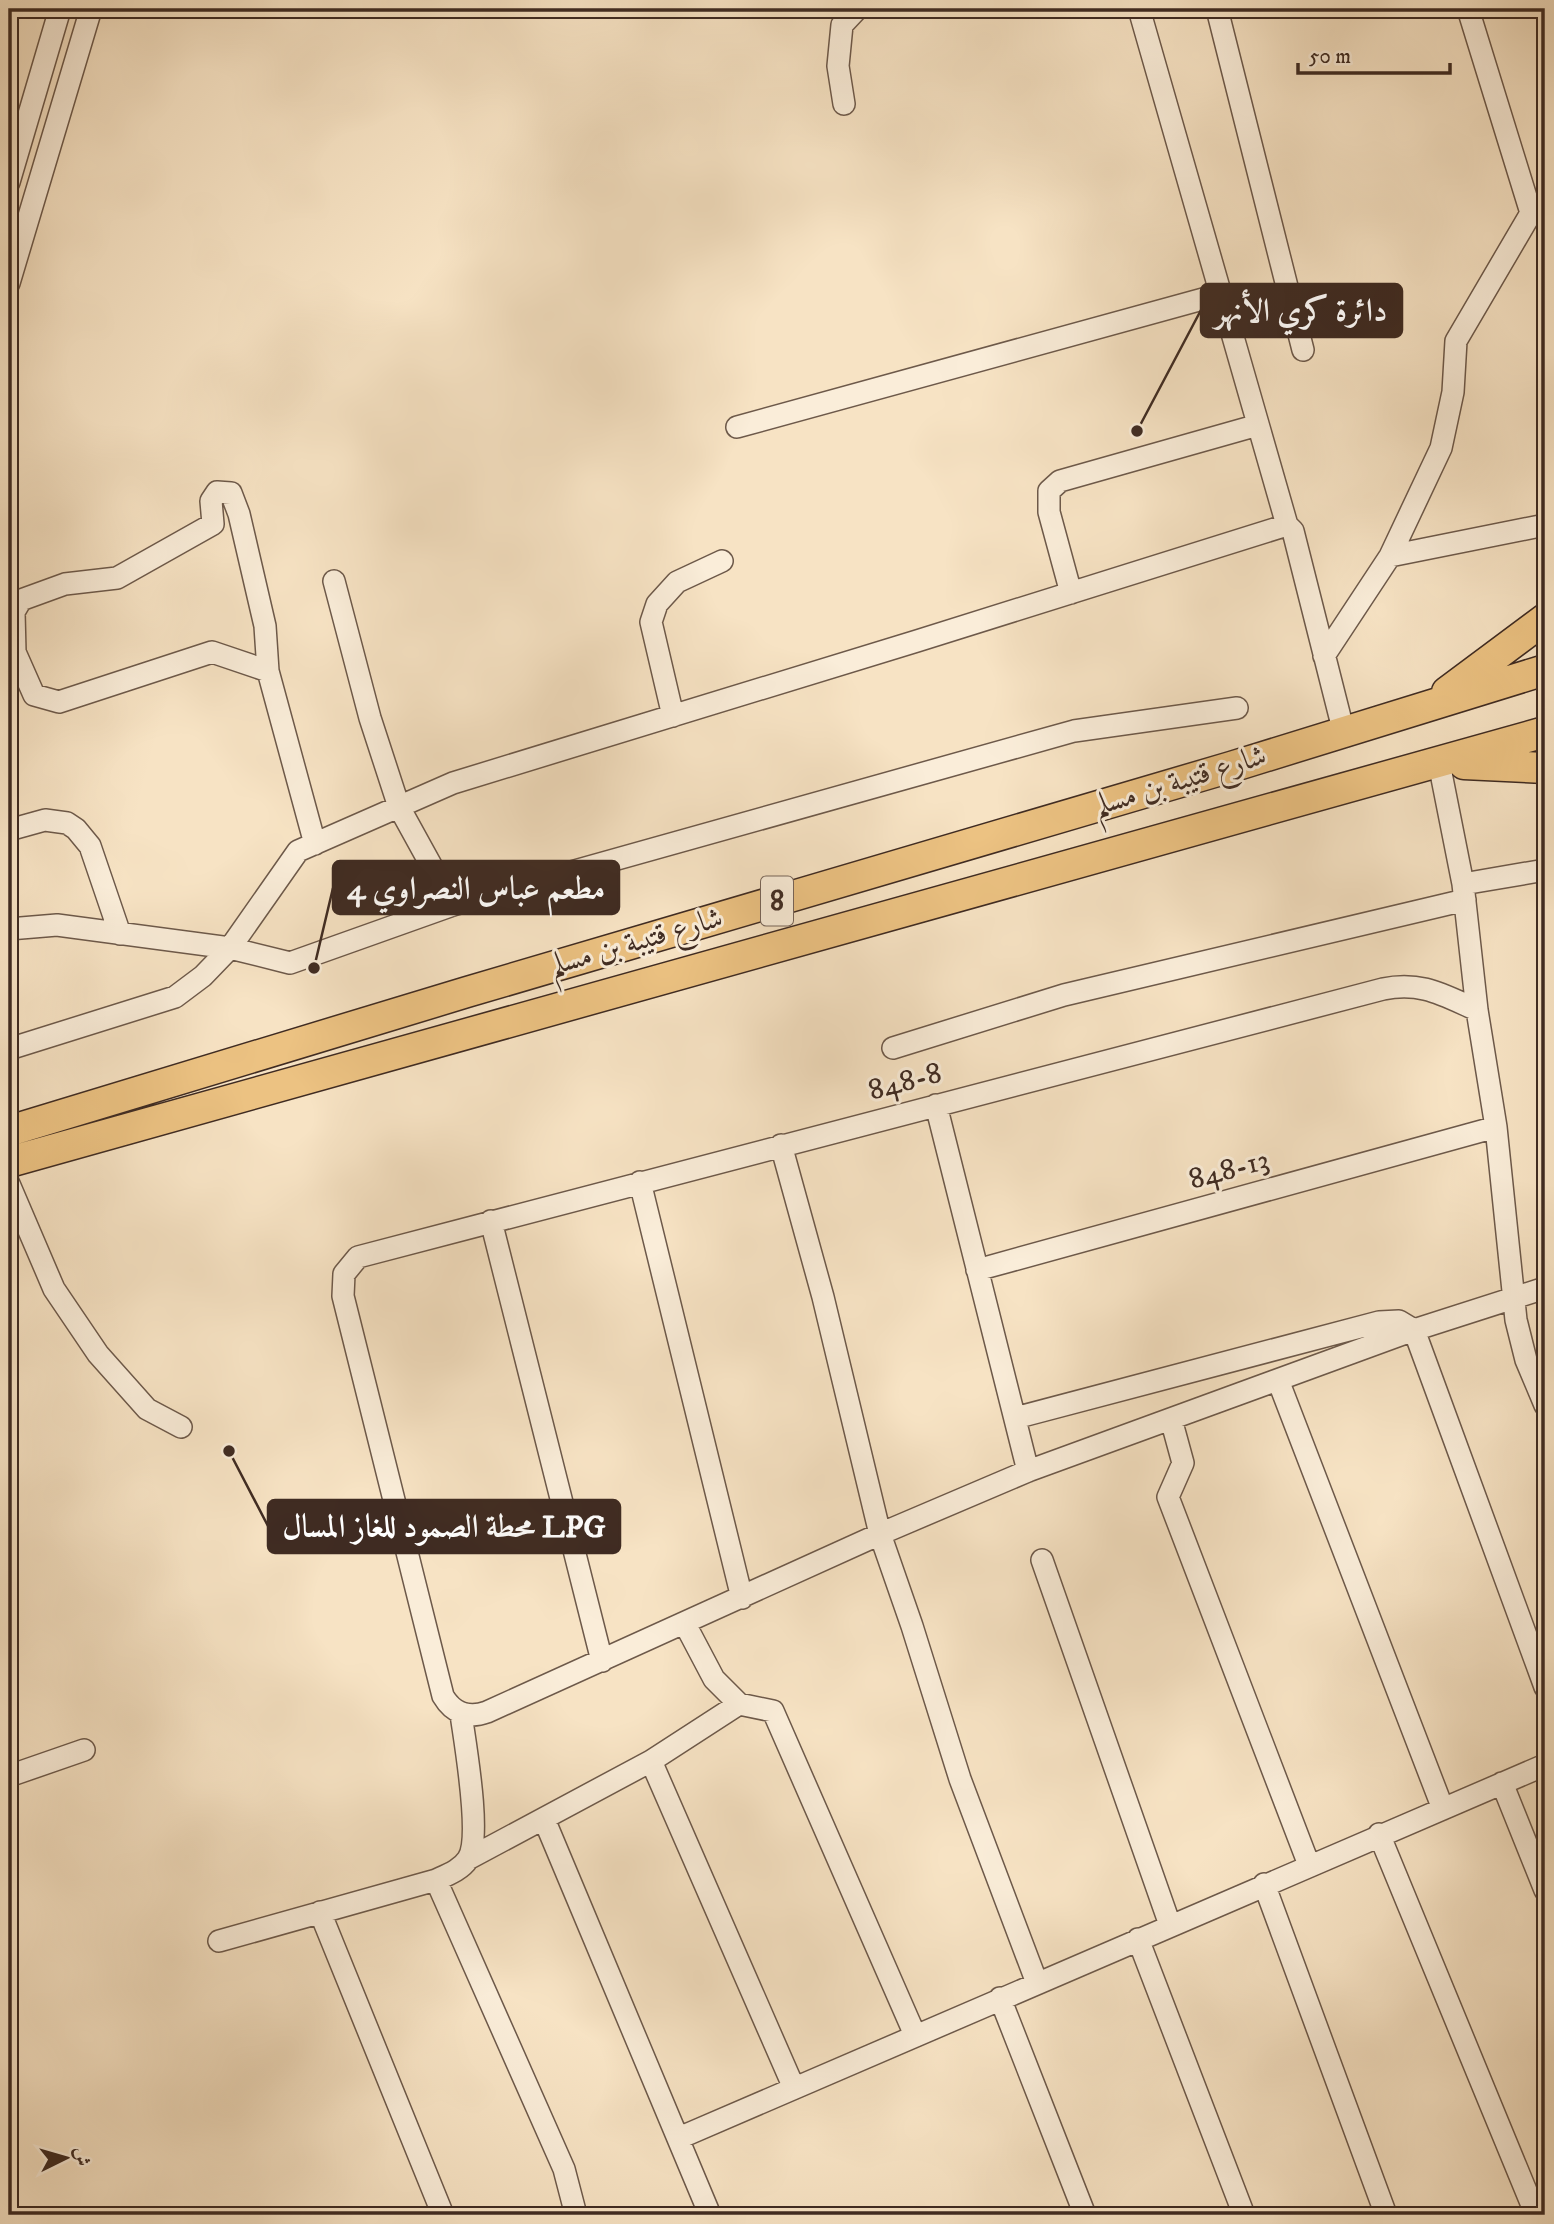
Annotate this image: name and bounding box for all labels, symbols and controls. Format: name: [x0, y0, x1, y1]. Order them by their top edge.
scale bar: [1298, 32, 1451, 76]
text: 50 m: [1309, 44, 1351, 70]
callout: دائرة كري الأنهر: [1201, 284, 1402, 337]
text: دائرة كري الأنهر: [1212, 289, 1387, 336]
street label: شارع قتيبة بن مسلم: [1089, 737, 1274, 834]
callout: مطعم عباس النصراوي 4: [333, 861, 619, 914]
text: مطعم عباس النصراوي 4: [347, 870, 605, 918]
road number: 8: [761, 876, 793, 926]
street label: شارع قتيبة بن مسلم: [545, 900, 730, 994]
street label: 848-8: [864, 1054, 946, 1110]
street label: 848-13: [1185, 1142, 1273, 1198]
callout: محطة الصمود للغاز المسال LPG: [268, 1500, 620, 1553]
text: محطة الصمود للغاز المسال LPG: [282, 1508, 606, 1548]
north arrow: [32, 2122, 102, 2192]
text: ش: [69, 2146, 94, 2167]

